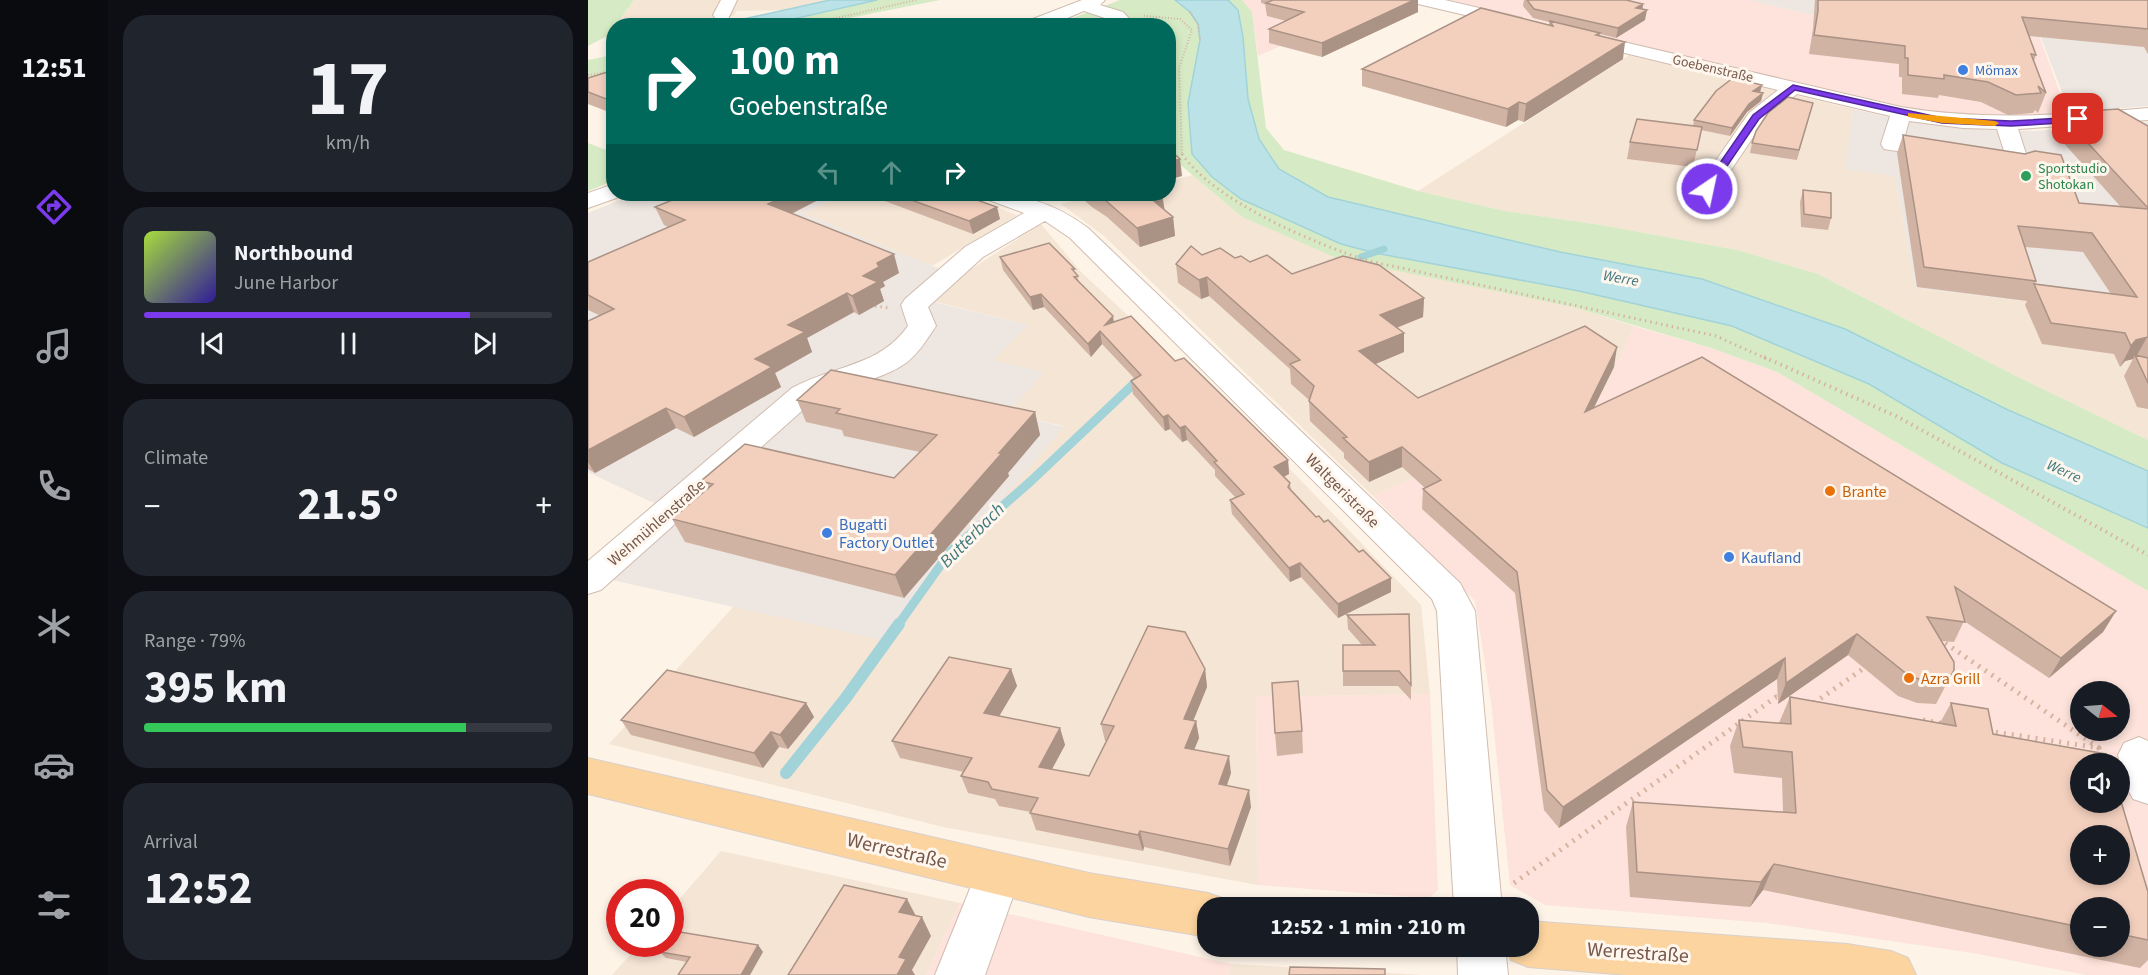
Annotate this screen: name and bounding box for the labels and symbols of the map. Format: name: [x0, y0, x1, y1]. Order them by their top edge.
street label: Goebenstraße: [1670, 50, 1755, 88]
place label: Mömax: [1975, 61, 2018, 81]
marker: Mömax: [1956, 63, 1970, 77]
pin: [2052, 93, 2103, 144]
position arrow: [1675, 157, 1739, 221]
place label: Sportstudio Shotokan: [2038, 159, 2107, 195]
marker: Sportstudio Shotokan: [2019, 169, 2033, 183]
water label: Werre: [1601, 265, 1640, 292]
street label: Waltgeristraße: [1300, 449, 1384, 533]
water label: Werre: [2043, 455, 2084, 488]
street label: Wehmühlenstraße: [603, 474, 710, 571]
place label: Brante: [1842, 481, 1887, 503]
marker: Brante: [1823, 484, 1837, 498]
water label: Butterbach: [934, 497, 1010, 573]
place label: Bugatti Factory Outlet: [839, 514, 935, 554]
marker: Bugatti Factory Outlet: [820, 526, 834, 540]
place label: Kaufland: [1741, 547, 1801, 569]
marker: Kaufland: [1722, 550, 1736, 564]
place label: Azra Grill: [1921, 668, 1980, 690]
marker: Azra Grill: [1902, 671, 1916, 685]
north arrow: [2070, 681, 2130, 741]
street label: Werrestraße: [844, 826, 950, 876]
speed limit sign: 20: [606, 879, 684, 957]
street label: Werrestraße: [1586, 935, 1690, 971]

